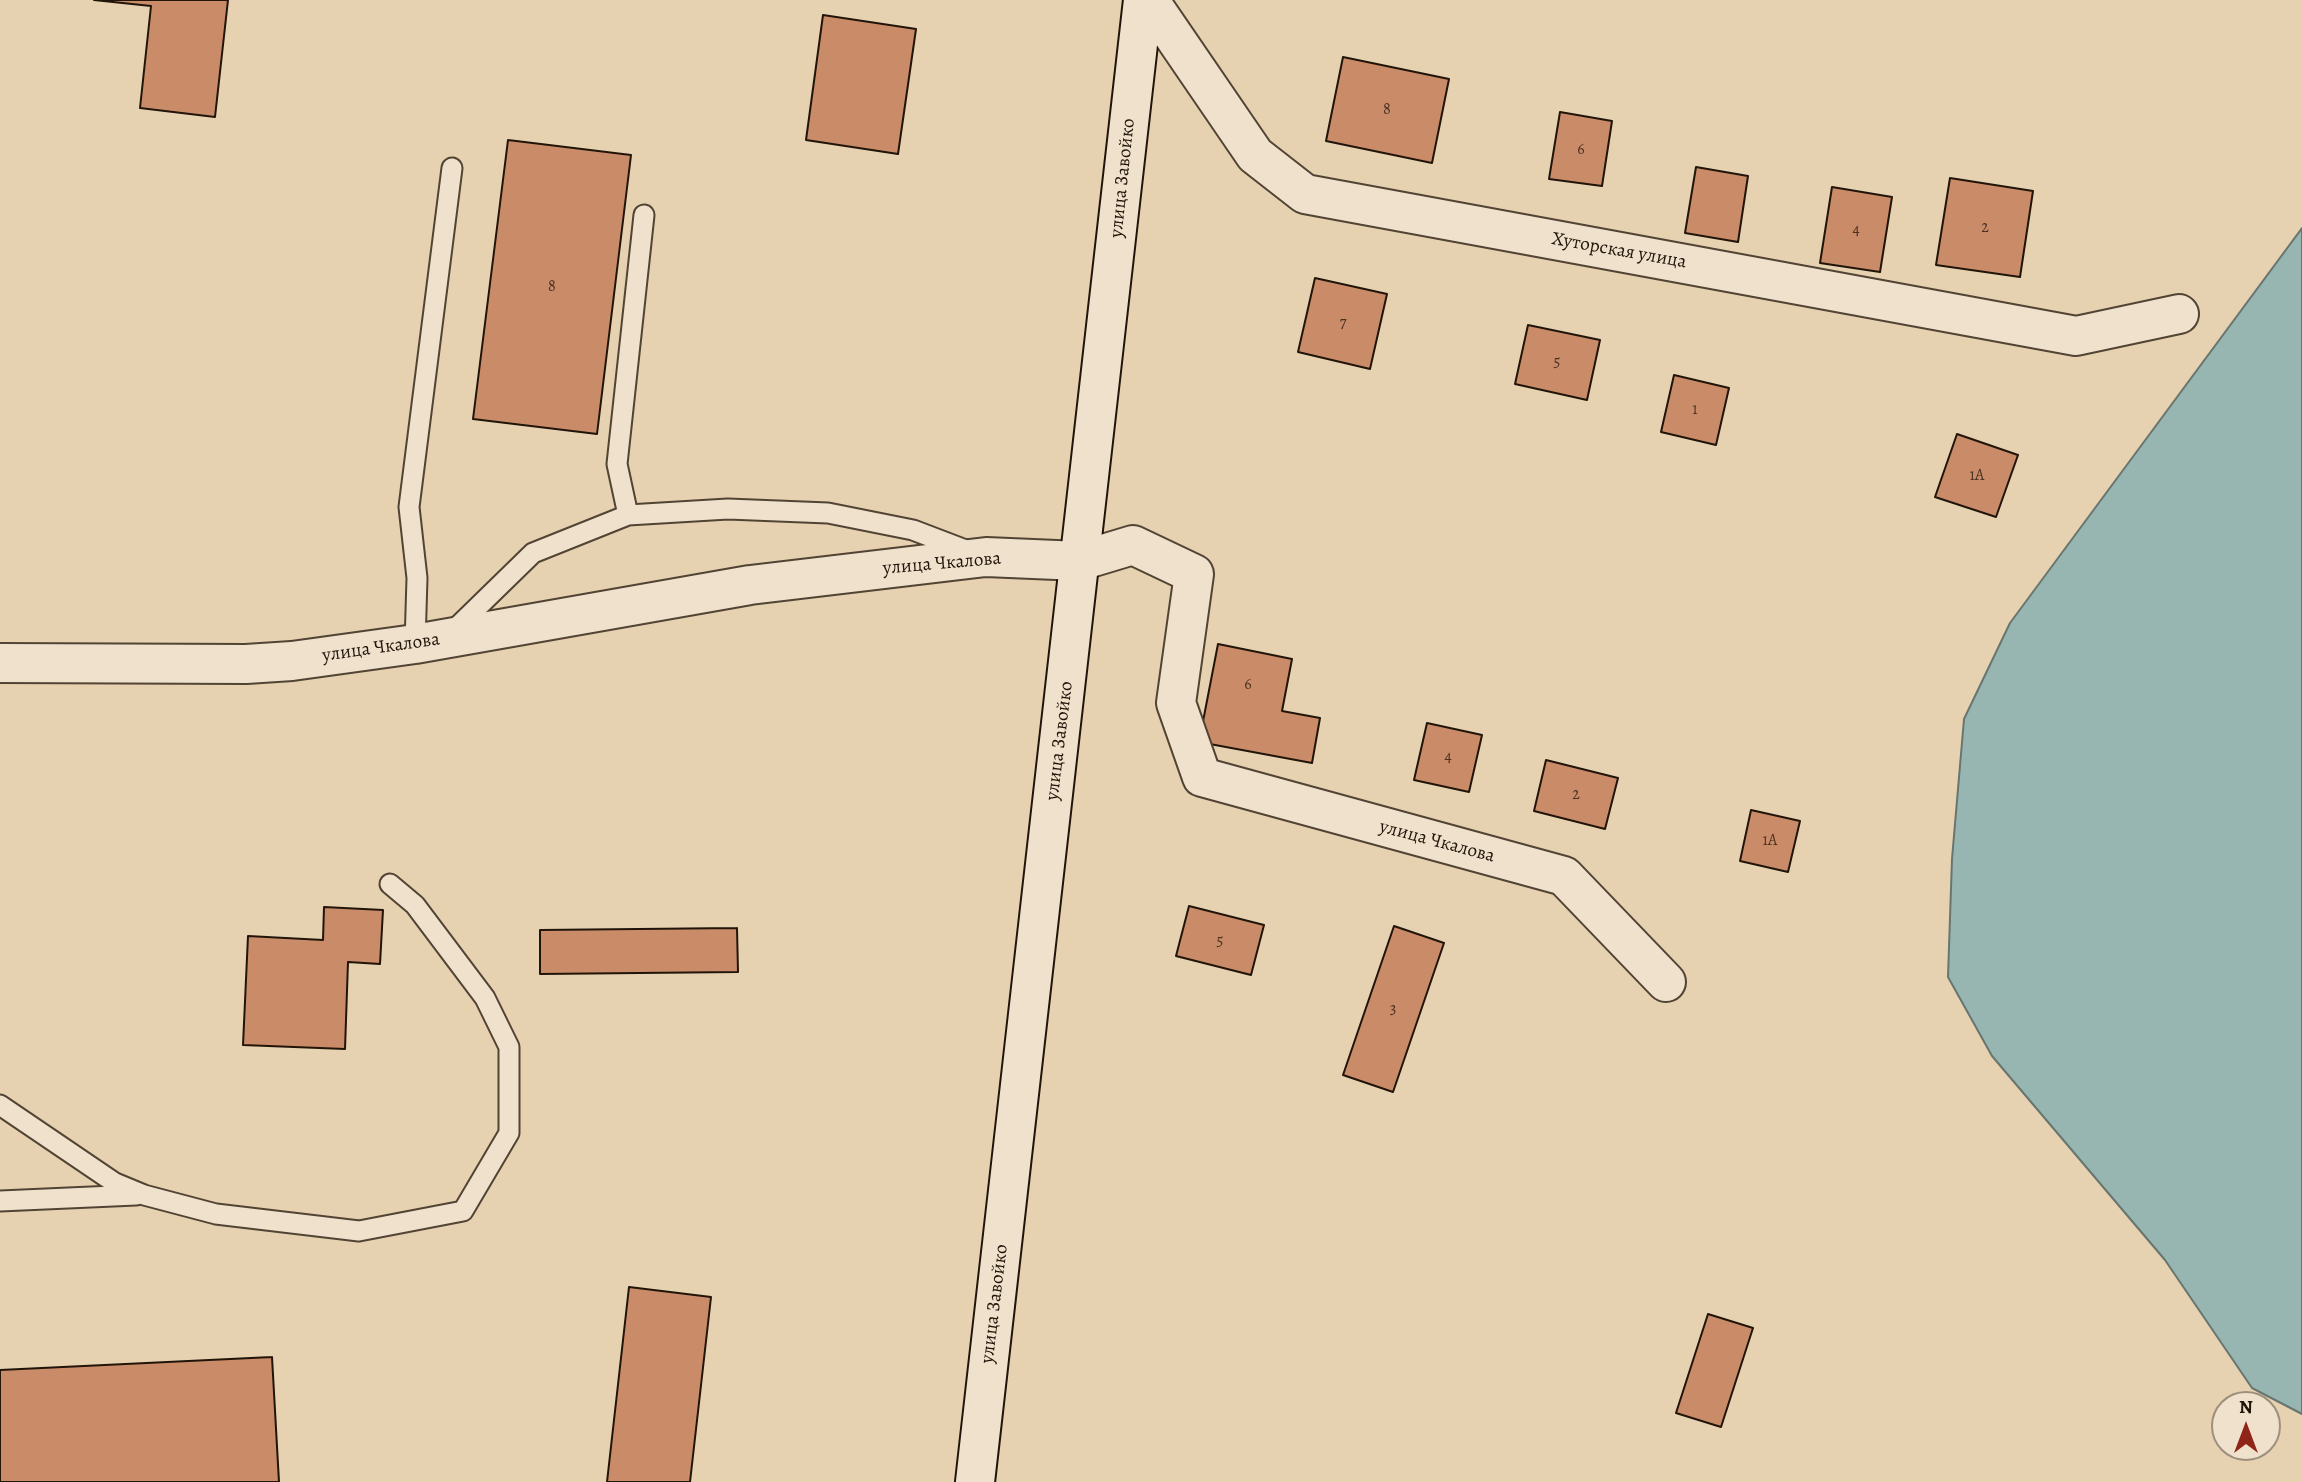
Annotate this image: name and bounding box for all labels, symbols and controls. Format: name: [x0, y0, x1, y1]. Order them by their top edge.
house number: 8: [1383, 100, 1391, 120]
street label: улица Завойко: [1105, 117, 1141, 239]
house number: 6: [1577, 140, 1585, 160]
house number: 2: [1981, 218, 1989, 238]
house number: 4: [1852, 220, 1860, 240]
street label: Хуторская улица: [1550, 228, 1688, 274]
house number: 8: [548, 277, 556, 297]
house number: 7: [1340, 313, 1346, 333]
house number: 5: [1554, 352, 1560, 372]
house number: 1: [1692, 400, 1698, 420]
house number: 1А: [1970, 466, 1984, 486]
street label: улица Чкалова: [882, 547, 1002, 581]
street label: улица Чкалова: [321, 628, 441, 668]
house number: 6: [1244, 675, 1252, 695]
street label: улица Завойко: [1041, 680, 1079, 802]
house number: 4: [1444, 747, 1452, 767]
house number: 2: [1572, 785, 1580, 805]
street label: улица Чкалова: [1377, 816, 1497, 868]
house number: 1А: [1763, 831, 1777, 851]
house number: 5: [1217, 931, 1223, 951]
house number: 3: [1390, 999, 1396, 1019]
street label: улица Завойко: [976, 1243, 1014, 1365]
north arrow: [2211, 1391, 2281, 1461]
text: N: [2239, 1394, 2253, 1420]

